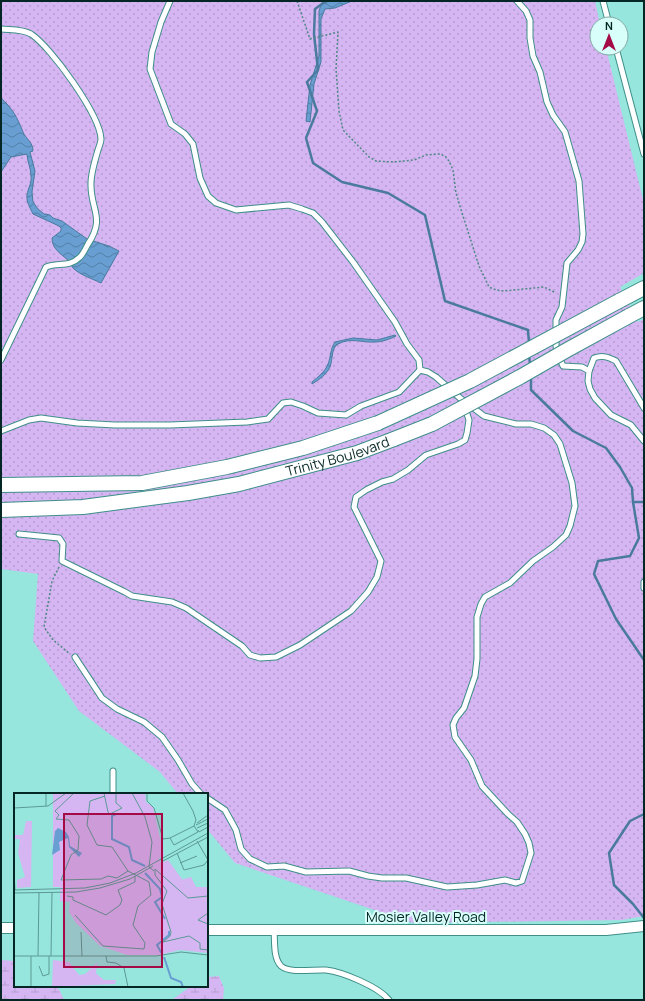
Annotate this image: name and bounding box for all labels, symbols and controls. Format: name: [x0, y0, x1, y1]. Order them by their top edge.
north arrow: [589, 16, 629, 56]
text: N: [605, 18, 613, 33]
street label: Trinity Boulevard: [283, 432, 392, 480]
inset map: [14, 793, 208, 987]
street label: Mosier Valley Road: [366, 907, 486, 926]

